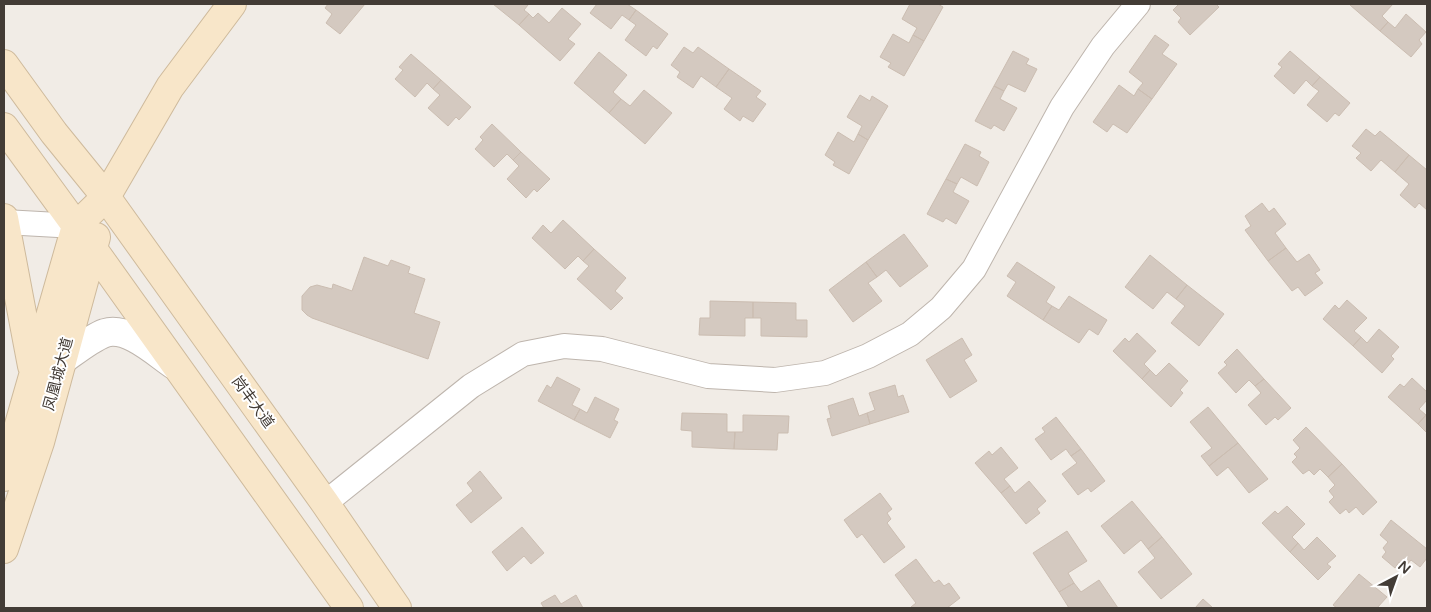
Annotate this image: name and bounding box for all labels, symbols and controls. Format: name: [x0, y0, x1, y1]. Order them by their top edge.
street label: 凤凰城大道: [40, 335, 76, 413]
street label: 岗丰大道: [228, 372, 278, 432]
north arrow: [1371, 552, 1421, 602]
text: N: [1394, 557, 1414, 578]

